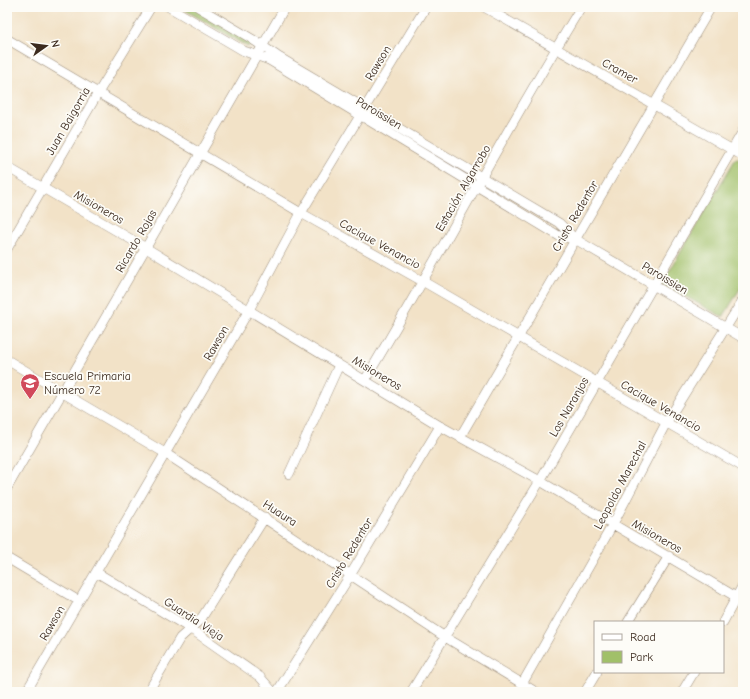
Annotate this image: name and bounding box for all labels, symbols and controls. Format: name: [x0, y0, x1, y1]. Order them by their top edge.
north arrow: [26, 26, 66, 66]
text: N: [48, 39, 62, 49]
street label: Rawson: [362, 43, 394, 83]
street label: Cramer: [600, 55, 641, 87]
street label: Juan Baigorria: [43, 85, 93, 157]
street label: Paroissien: [353, 94, 405, 132]
street label: Estación Algarrobo: [433, 142, 493, 234]
street label: Cristo Redentor: [549, 178, 601, 254]
street label: Misioneros: [72, 187, 126, 227]
street label: Ricardo Rojas: [112, 207, 160, 275]
street label: Cacique Venancio: [337, 216, 423, 272]
street label: Paroissien: [639, 259, 691, 297]
street label: Rawson: [200, 323, 232, 363]
street label: Misioneros: [350, 353, 404, 393]
place label: Escuela Primaria Número 72: [44, 369, 131, 397]
school or university icon: Escuela Primaria Número 72: [19, 372, 41, 400]
street label: Los Naranjos: [546, 375, 592, 439]
street label: Cacique Venancio: [618, 377, 704, 435]
street label: Leopoldo Marechal: [591, 438, 649, 532]
street label: Huaura: [260, 497, 300, 529]
street label: Cristo Redentor: [323, 515, 376, 591]
street label: Misioneros: [630, 516, 684, 556]
street label: Guardia Vieja: [161, 594, 227, 644]
street label: Rawson: [36, 603, 68, 643]
legend: [594, 621, 724, 673]
text: Road: [630, 630, 656, 644]
text: Park: [630, 650, 653, 664]

